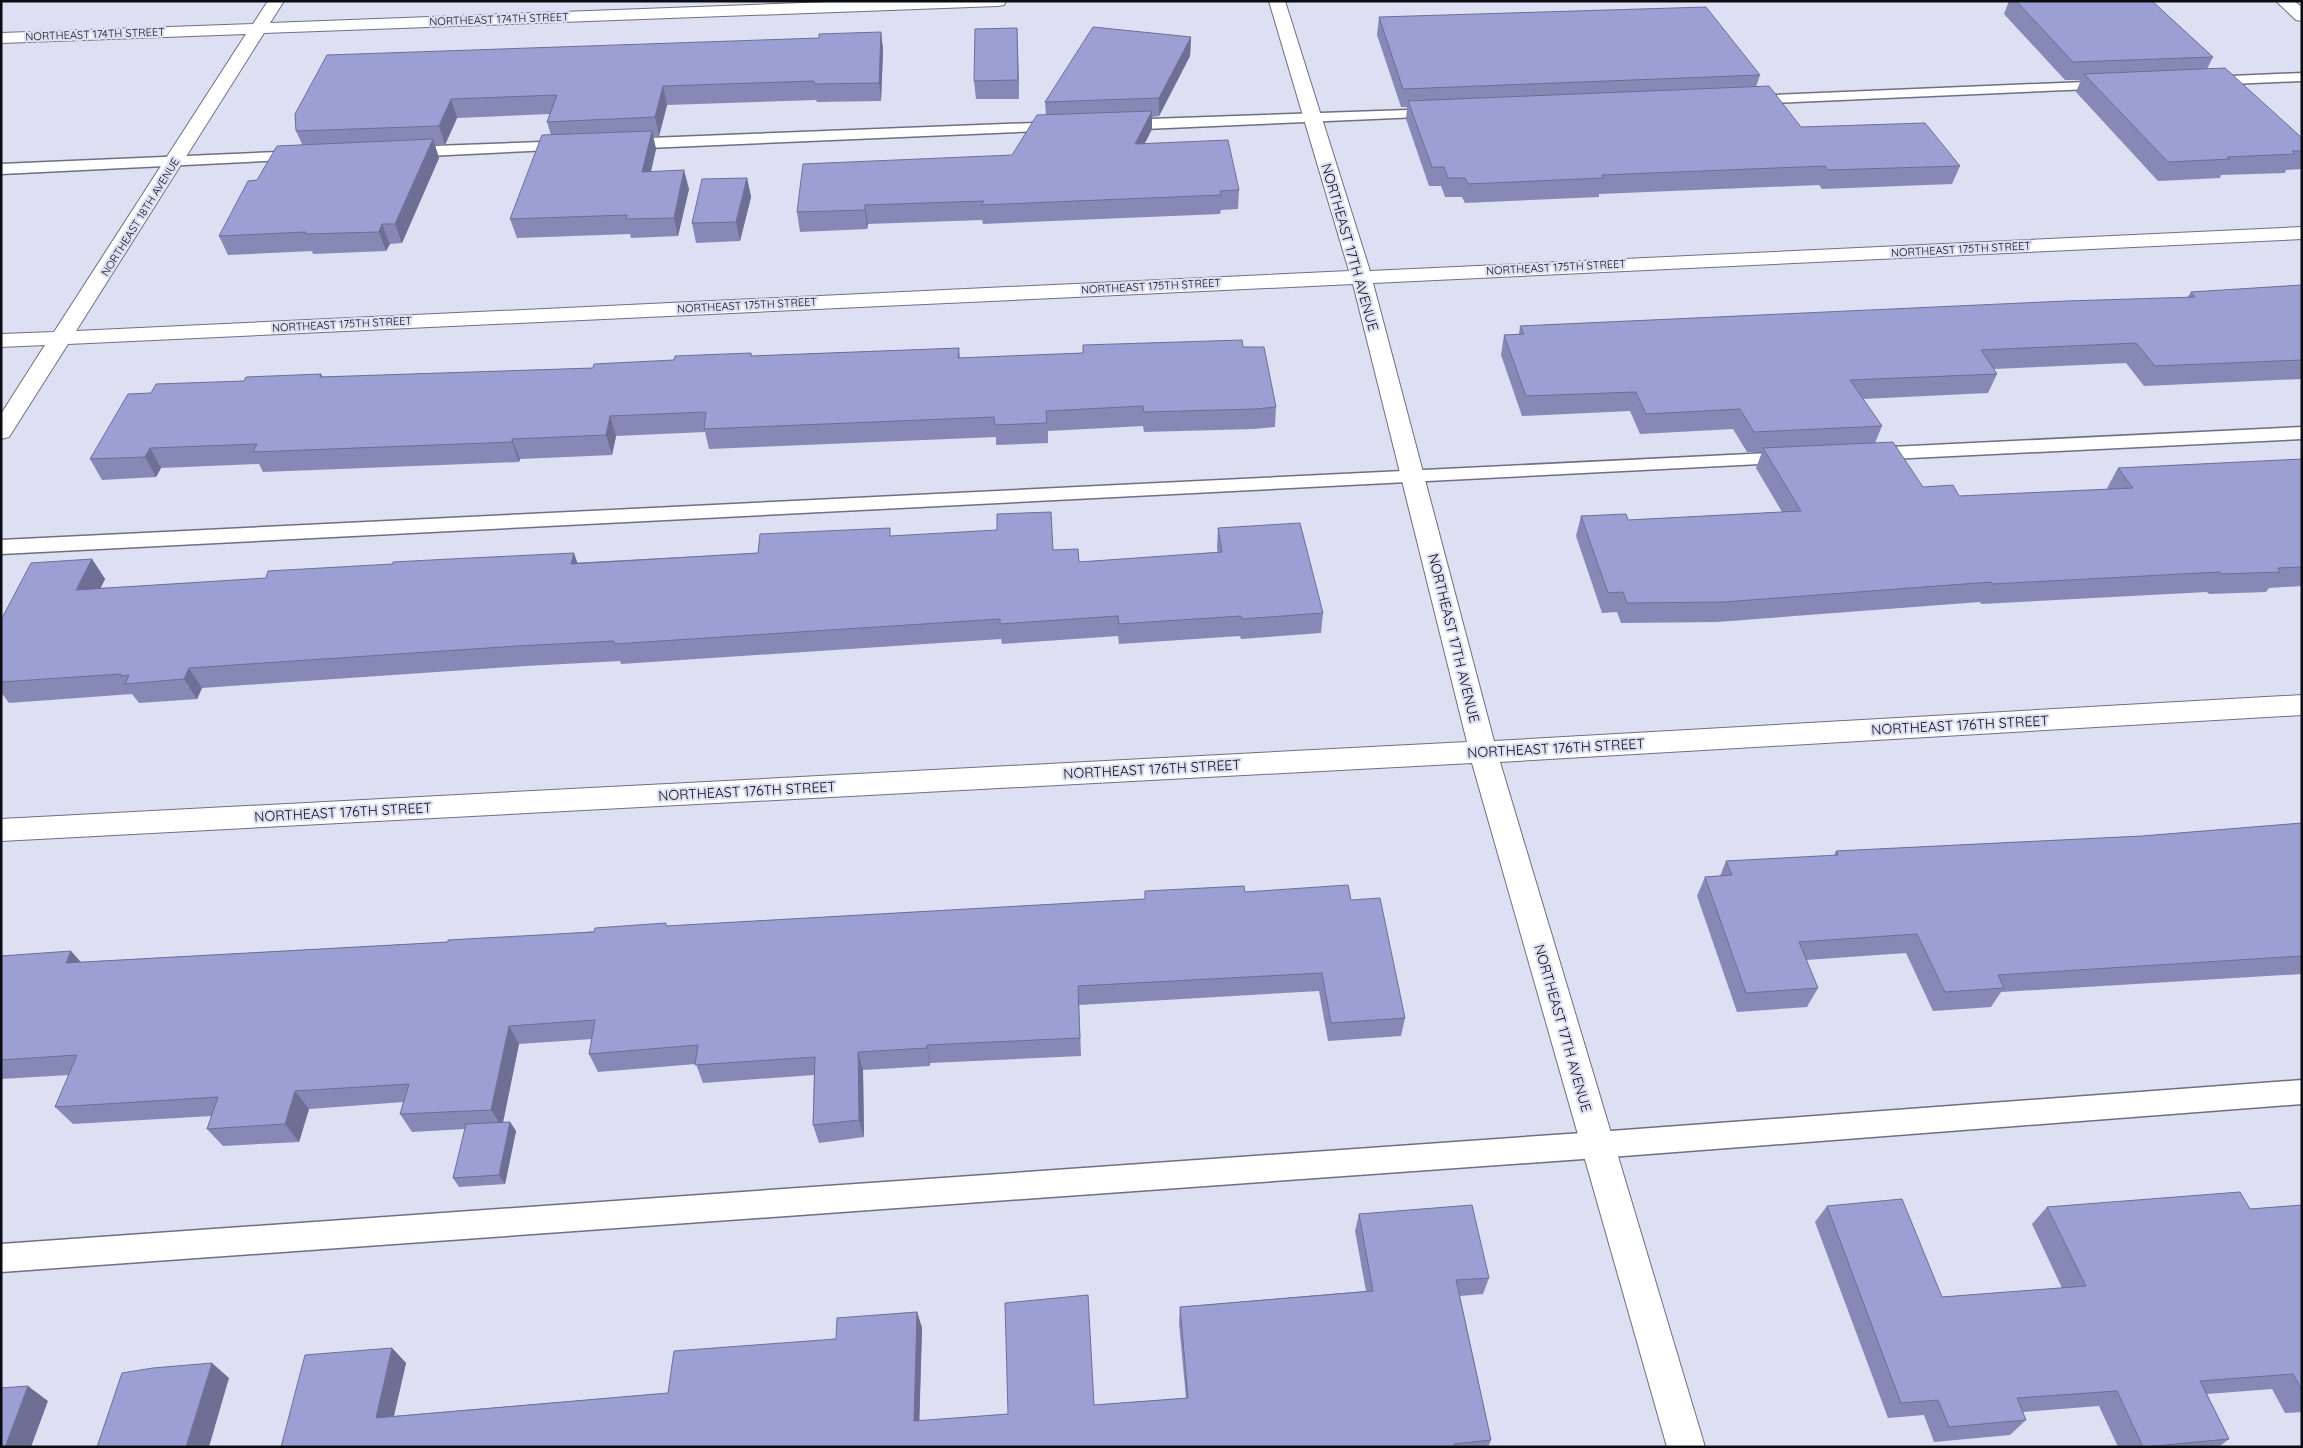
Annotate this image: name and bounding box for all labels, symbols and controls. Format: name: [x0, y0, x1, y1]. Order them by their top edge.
street label: NORTHEAST 174TH STREET: [429, 10, 569, 28]
street label: NORTHEAST 174TH STREET: [25, 25, 165, 43]
street label: NORTHEAST 18TH AVENUE: [98, 155, 182, 279]
street label: NORTHEAST 17TH AVENUE: [1317, 161, 1383, 333]
street label: NORTHEAST 175TH STREET: [1891, 238, 2032, 260]
street label: NORTHEAST 175TH STREET: [1486, 256, 1627, 278]
street label: NORTHEAST 175TH STREET: [1081, 275, 1222, 297]
street label: NORTHEAST 175TH STREET: [677, 294, 818, 316]
street label: NORTHEAST 175TH STREET: [272, 313, 413, 335]
street label: NORTHEAST 17TH AVENUE: [1424, 552, 1484, 724]
street label: NORTHEAST 176TH STREET: [1871, 711, 2049, 739]
street label: NORTHEAST 176TH STREET: [1467, 734, 1645, 762]
street label: NORTHEAST 176TH STREET: [1063, 755, 1241, 783]
street label: NORTHEAST 176TH STREET: [658, 777, 836, 805]
street label: NORTHEAST 176TH STREET: [254, 798, 432, 826]
street label: NORTHEAST 17TH AVENUE: [1530, 942, 1596, 1114]

